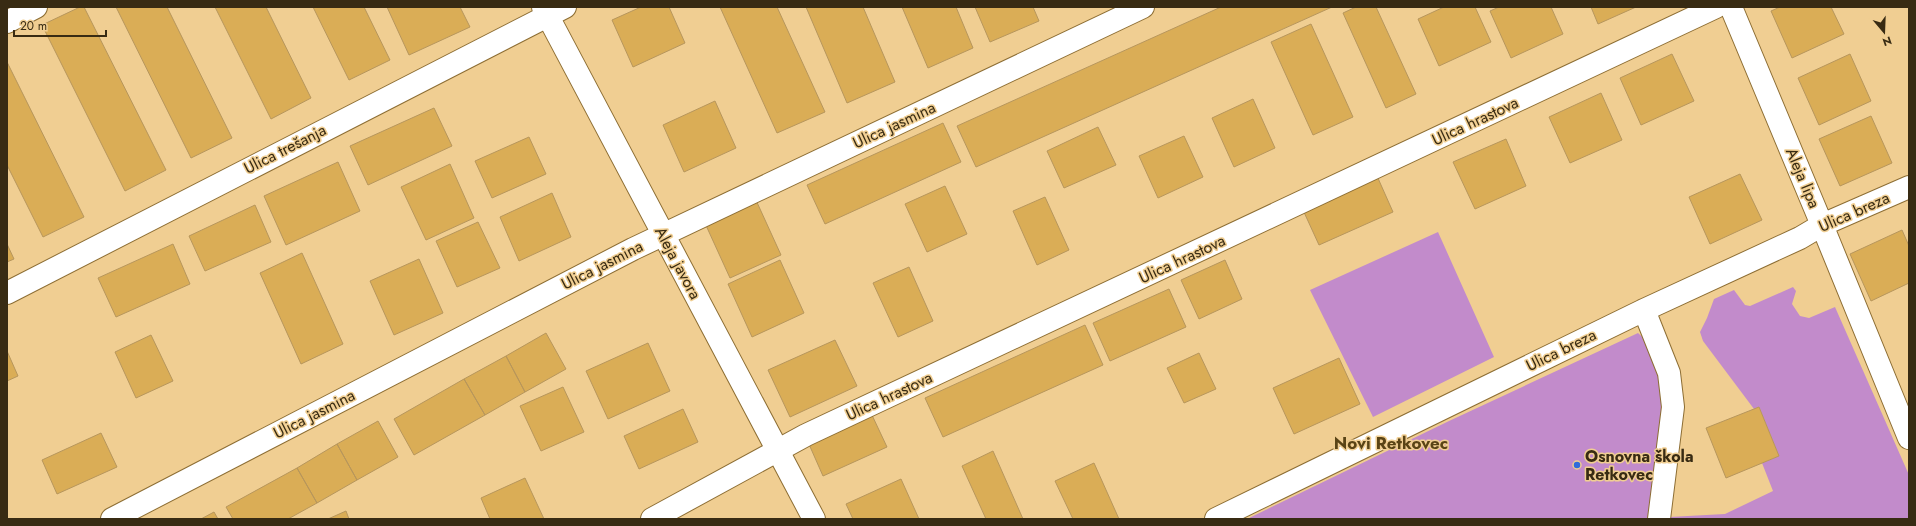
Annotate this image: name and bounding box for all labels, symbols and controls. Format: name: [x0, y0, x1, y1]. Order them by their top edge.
scale bar: [14, 12, 106, 38]
north arrow: [1864, 12, 1904, 52]
text: 20 m: [20, 17, 47, 35]
text: N: [1881, 32, 1894, 50]
street label: Ulica hrastova: [1428, 91, 1522, 151]
street label: Ulica jasmina: [849, 96, 939, 154]
street label: Ulica trešanja: [240, 118, 330, 180]
street label: Aleja lipa: [1780, 144, 1826, 212]
street label: Ulica breza: [1815, 186, 1893, 238]
street label: Aleja javora: [649, 223, 707, 303]
street label: Ulica hrastova: [1135, 229, 1229, 289]
street label: Ulica jasmina: [557, 235, 647, 295]
street label: Ulica breza: [1522, 323, 1600, 377]
street label: Ulica hrastova: [842, 366, 936, 426]
street label: Ulica jasmina: [269, 384, 359, 444]
district label: Novi Retkovec: [1334, 431, 1448, 455]
place label: Osnovna škola Retkovec: [1585, 445, 1694, 486]
marker: Osnovna škola Retkovec: [1572, 460, 1582, 470]

